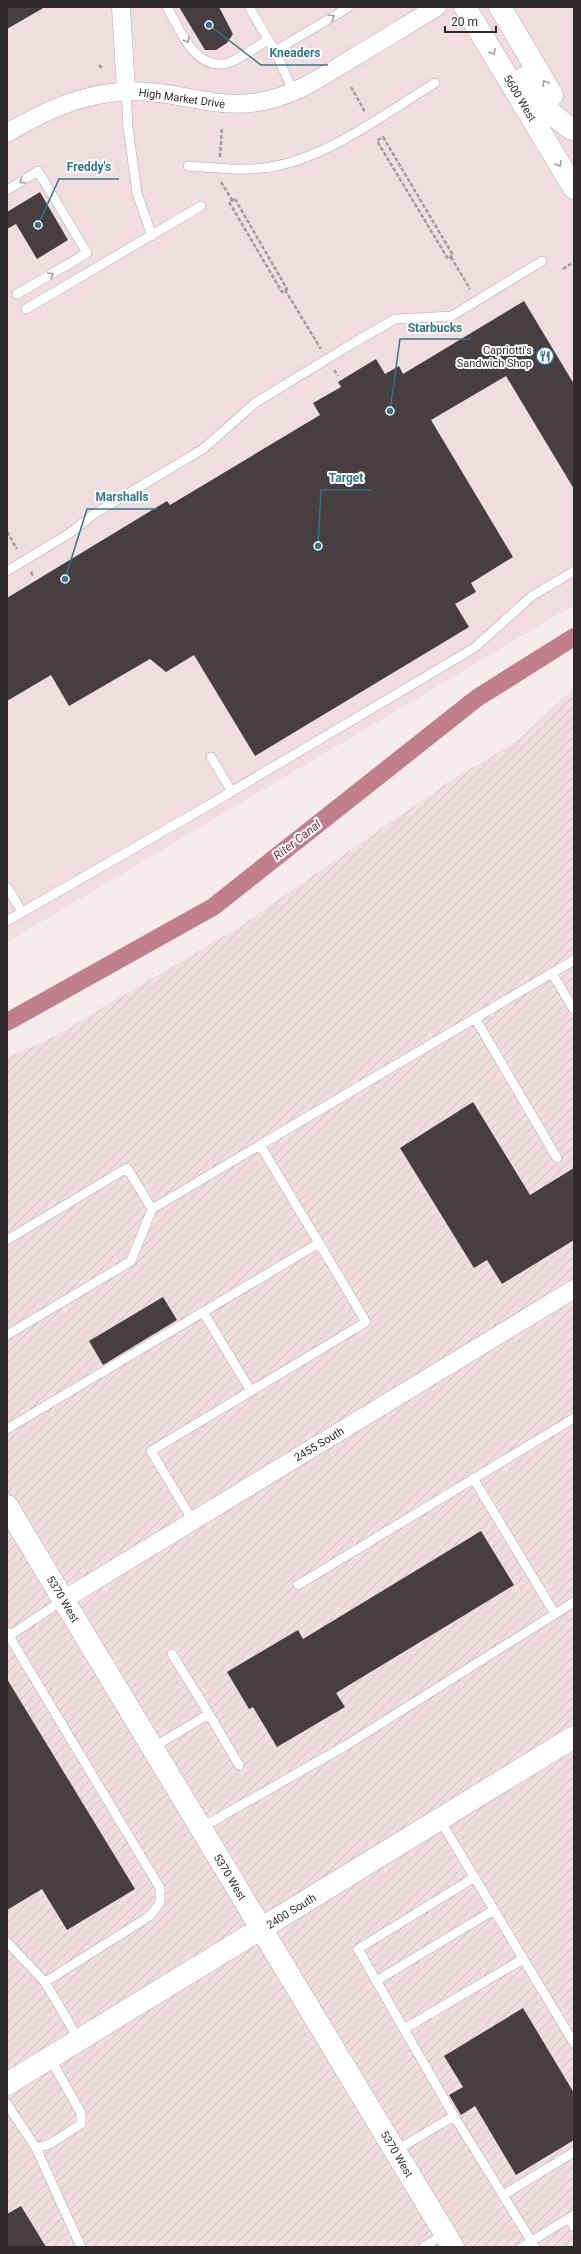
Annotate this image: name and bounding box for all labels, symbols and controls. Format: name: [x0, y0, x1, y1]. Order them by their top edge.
scale bar: [445, 8, 496, 34]
one-way arrow: [328, 15, 335, 22]
text: 20 m: [451, 15, 478, 29]
one-way arrow: [182, 36, 190, 43]
callout: Kneaders: [261, 41, 328, 65]
text: Kneaders: [269, 46, 321, 60]
one-way arrow: [488, 48, 495, 55]
street label: 5600 West: [501, 73, 539, 124]
one-way arrow: [543, 80, 550, 87]
street label: High Market Drive: [138, 86, 226, 111]
callout: Freddy's: [59, 155, 119, 179]
text: Freddy's: [67, 160, 111, 174]
one-way arrow: [555, 160, 562, 167]
one-way arrow: [19, 176, 26, 183]
one-way arrow: [47, 272, 54, 279]
callout: Starbucks: [400, 315, 471, 339]
text: Starbucks: [408, 321, 462, 335]
place label: Capriotti's Sandwich Shop: [457, 344, 532, 370]
restaurant icon: Capriotti's Sandwich Shop: [535, 346, 555, 366]
callout: Target: [321, 466, 371, 490]
text: Target: [329, 471, 363, 485]
callout: Marshalls: [87, 485, 157, 509]
text: Marshalls: [95, 490, 149, 504]
water label: Riter Canal: [270, 817, 324, 863]
street label: 2455 South: [292, 1424, 347, 1464]
street label: 5370 West: [44, 1574, 82, 1625]
street label: 5370 West: [211, 1852, 249, 1903]
street label: 2400 South: [264, 1891, 318, 1932]
street label: 5370 West: [378, 2129, 416, 2180]

